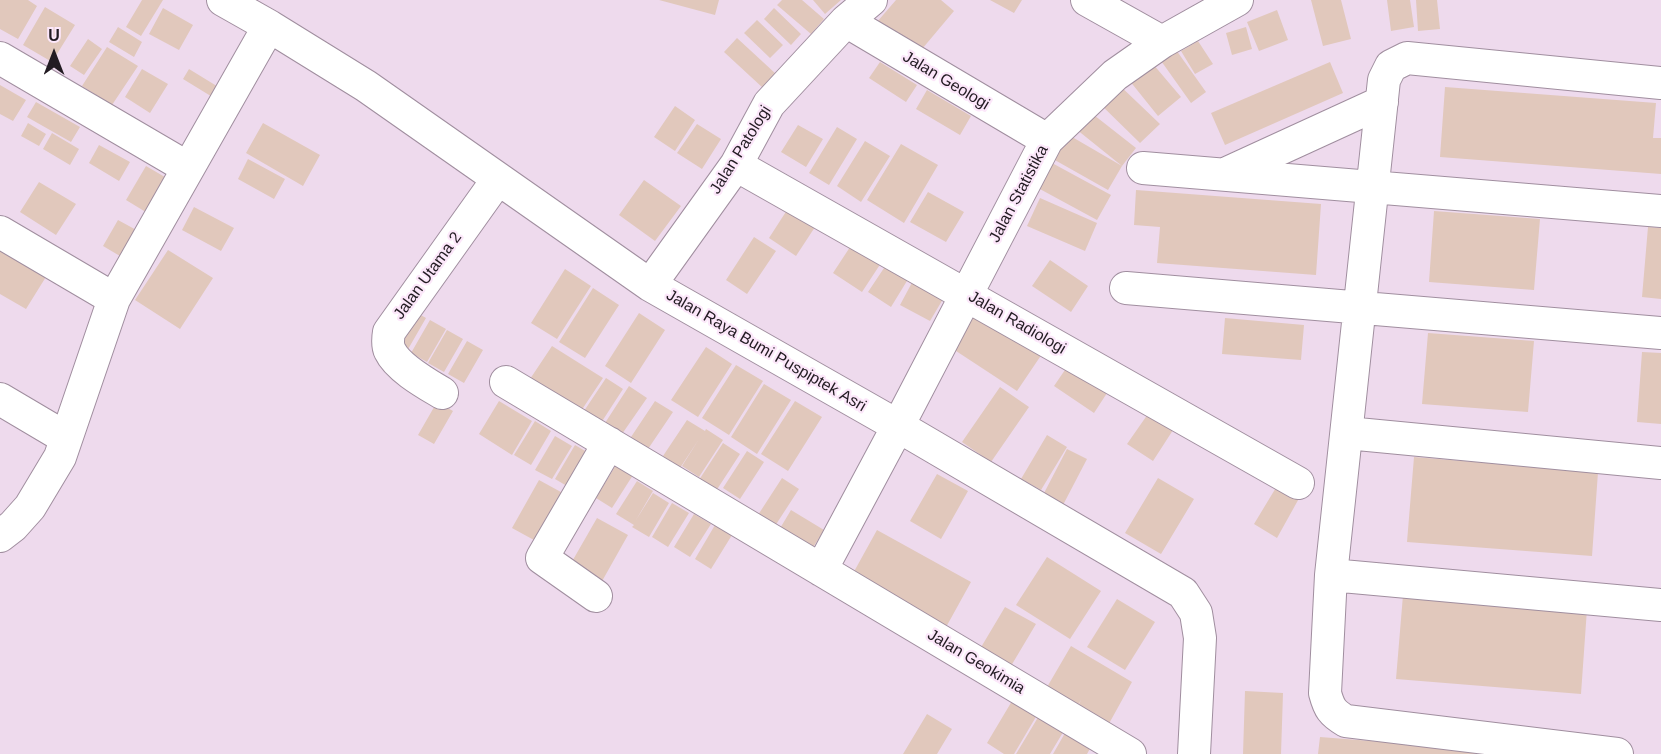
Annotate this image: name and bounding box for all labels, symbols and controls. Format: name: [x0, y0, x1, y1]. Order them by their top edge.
north arrow: [24, 24, 84, 84]
text: U: [48, 27, 60, 44]
street label: Jalan Geologi: [899, 48, 993, 114]
street label: Jalan Patologi: [706, 102, 776, 198]
street label: Jalan Statistika: [985, 142, 1053, 246]
street label: Jalan Utama 2: [390, 229, 466, 323]
street label: Jalan Raya Bumi Puspiptek Asri: [663, 286, 869, 416]
street label: Jalan Radiologi: [965, 287, 1069, 359]
street label: Jalan Geokimia: [924, 625, 1028, 699]

